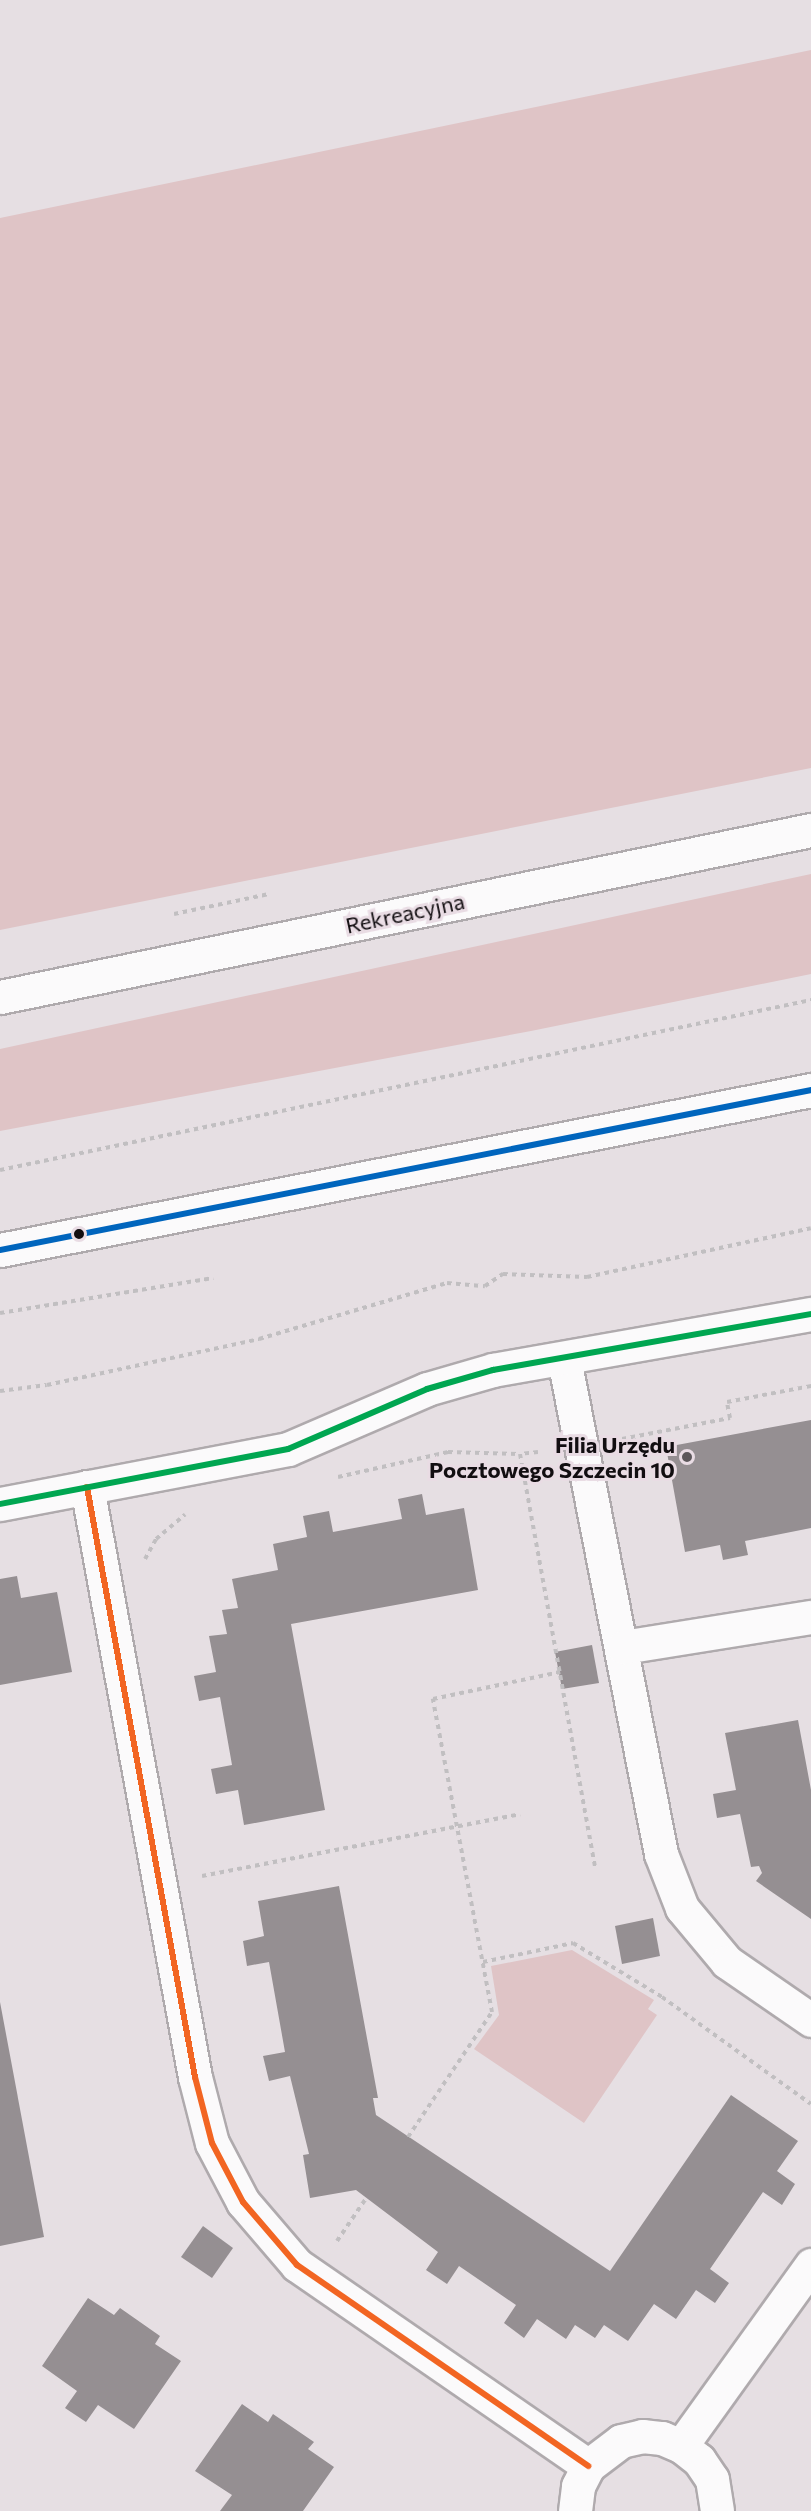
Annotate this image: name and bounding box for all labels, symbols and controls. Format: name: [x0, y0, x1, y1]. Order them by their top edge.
street label: Rekreacyjna: [343, 888, 467, 938]
unlabelled marker: [73, 1228, 85, 1240]
place label: Filia Urzędu Pocztowego Szczecin 10: [429, 1431, 675, 1482]
marker: Filia Urzędu Pocztowego Szczecin 10: [680, 1450, 694, 1464]

